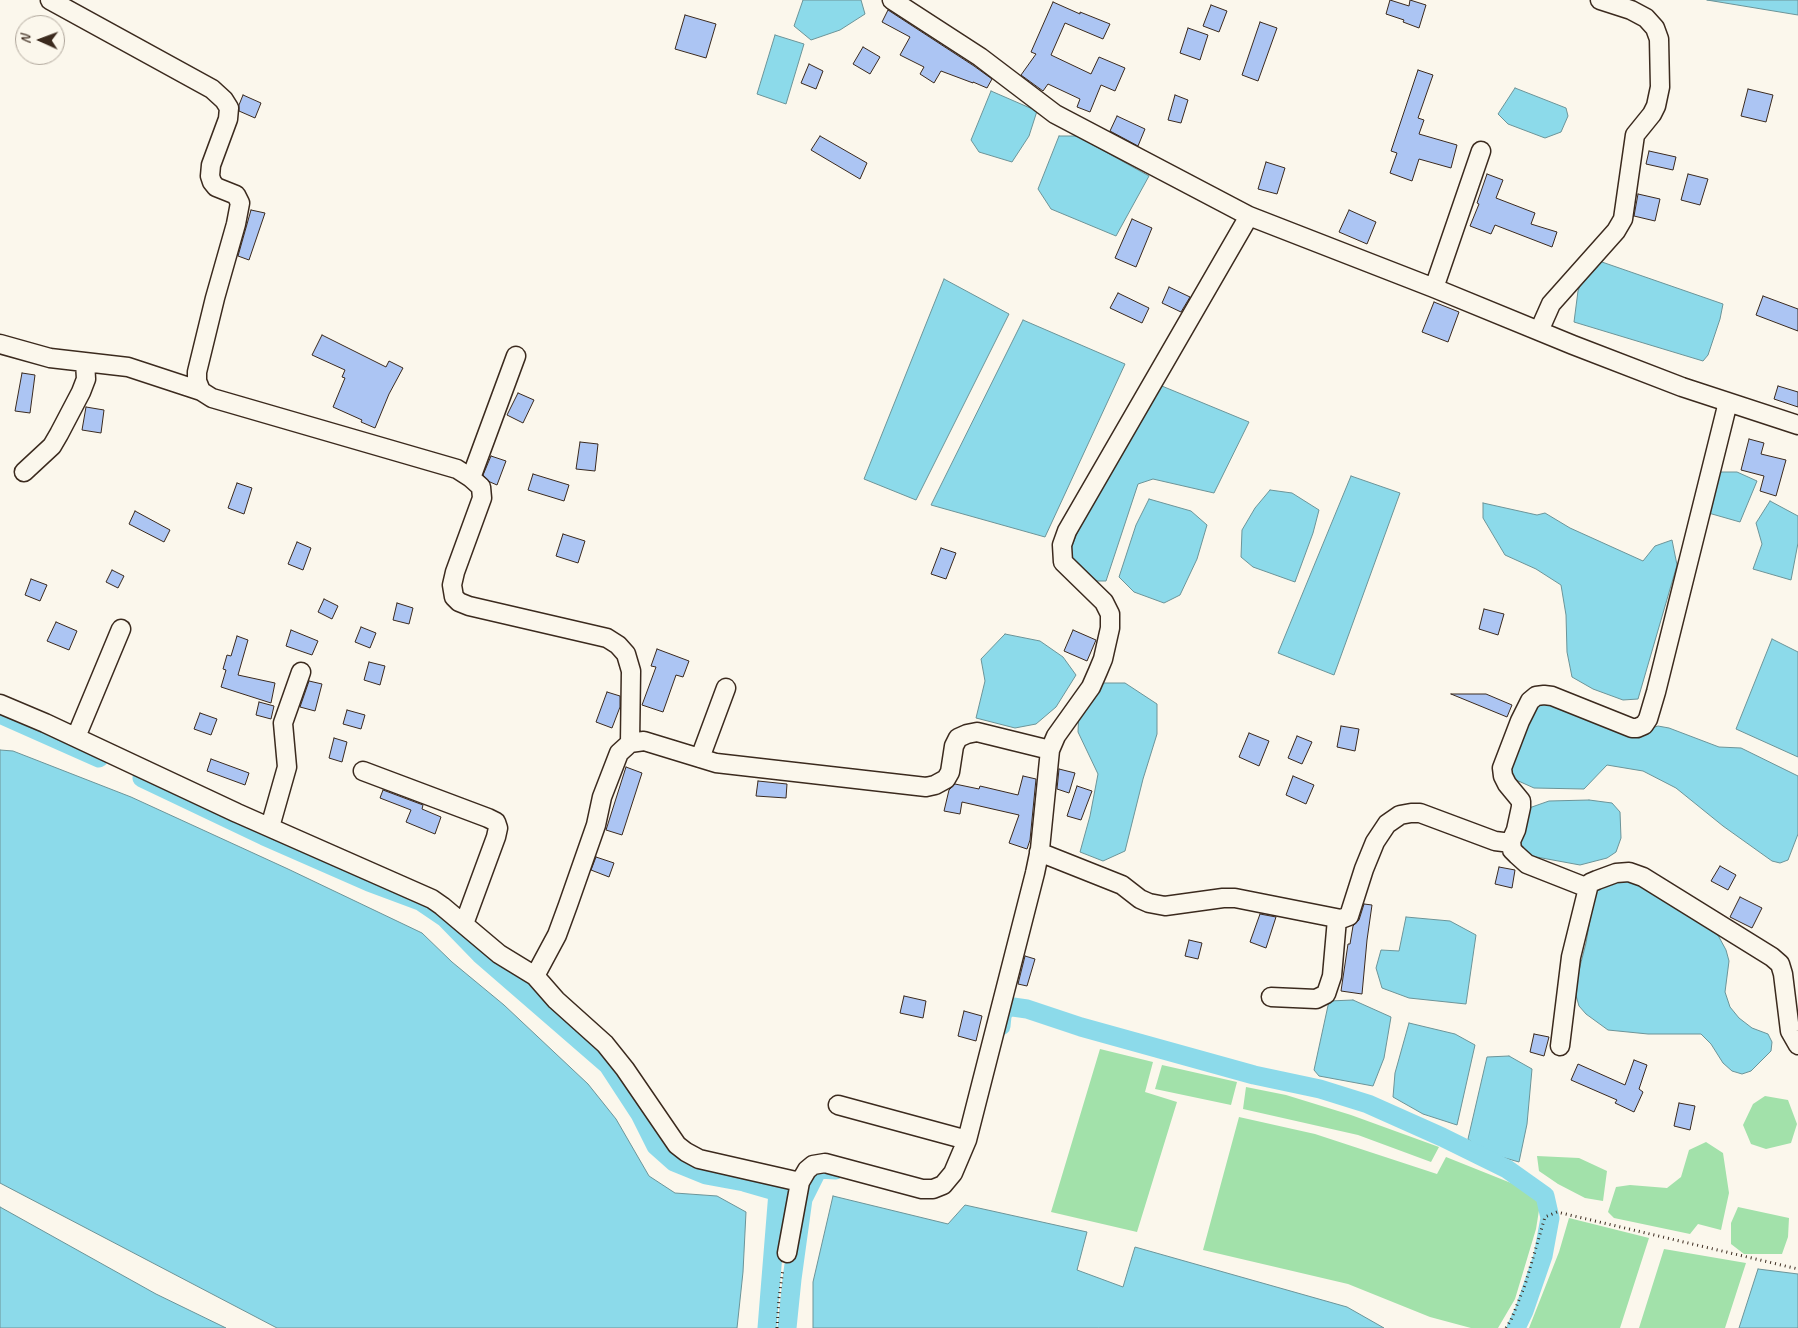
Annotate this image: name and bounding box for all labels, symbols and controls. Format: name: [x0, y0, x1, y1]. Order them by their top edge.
north arrow: [15, 15, 65, 65]
text: N: [17, 35, 34, 44]

